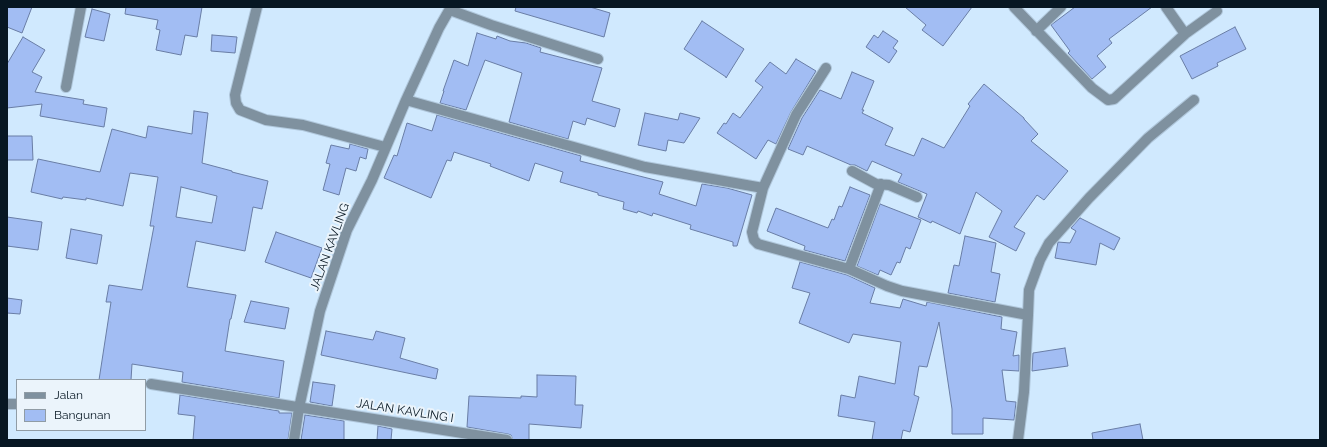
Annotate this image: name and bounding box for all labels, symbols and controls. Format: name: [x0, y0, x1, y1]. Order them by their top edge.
street label: JALAN KAVLING: [307, 201, 353, 293]
legend: [16, 379, 146, 431]
text: Jalan: [54, 388, 83, 402]
street label: JALAN KAVLING I: [355, 396, 455, 426]
text: Bangunan: [54, 408, 111, 422]

